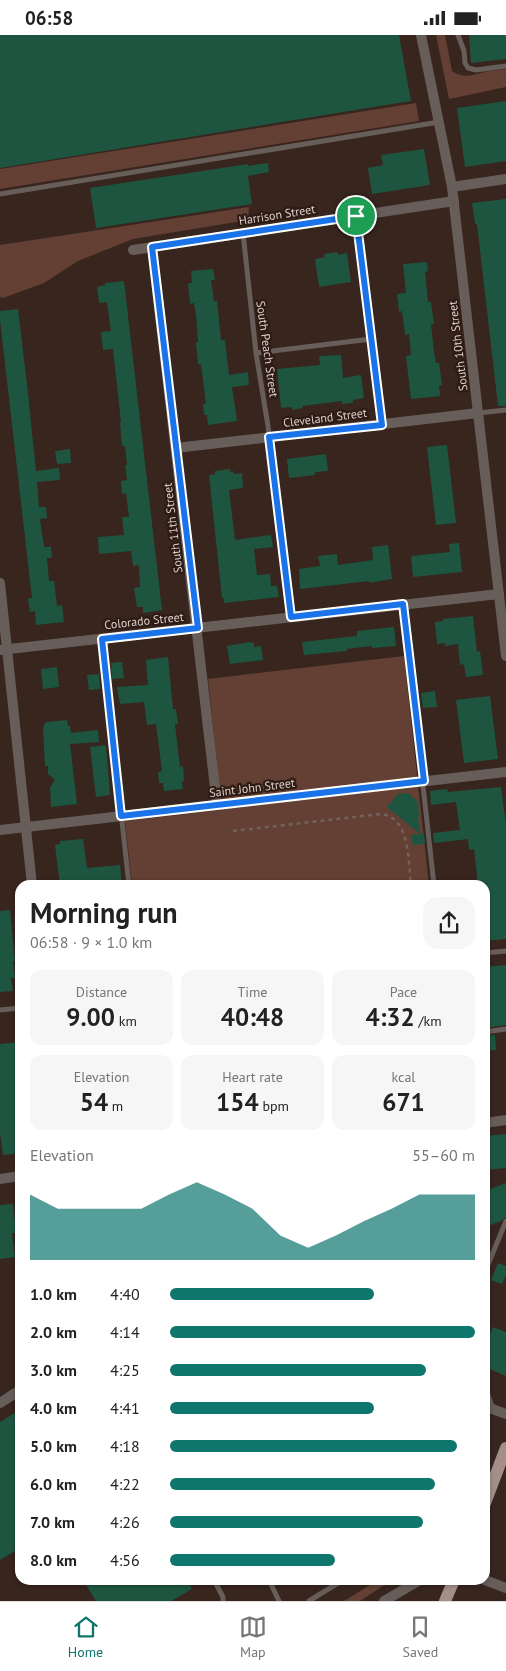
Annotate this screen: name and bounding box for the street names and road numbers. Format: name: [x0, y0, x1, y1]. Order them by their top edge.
street label: Harrison Street: [238, 201, 316, 228]
street label: South Peach Street: [253, 300, 282, 398]
street label: South 10th Street: [445, 300, 470, 392]
street label: Cleveland Street: [282, 405, 368, 430]
street label: South 11th Street: [160, 482, 185, 574]
street label: Colorado Street: [104, 609, 184, 632]
street label: Saint John Street: [208, 775, 296, 800]

